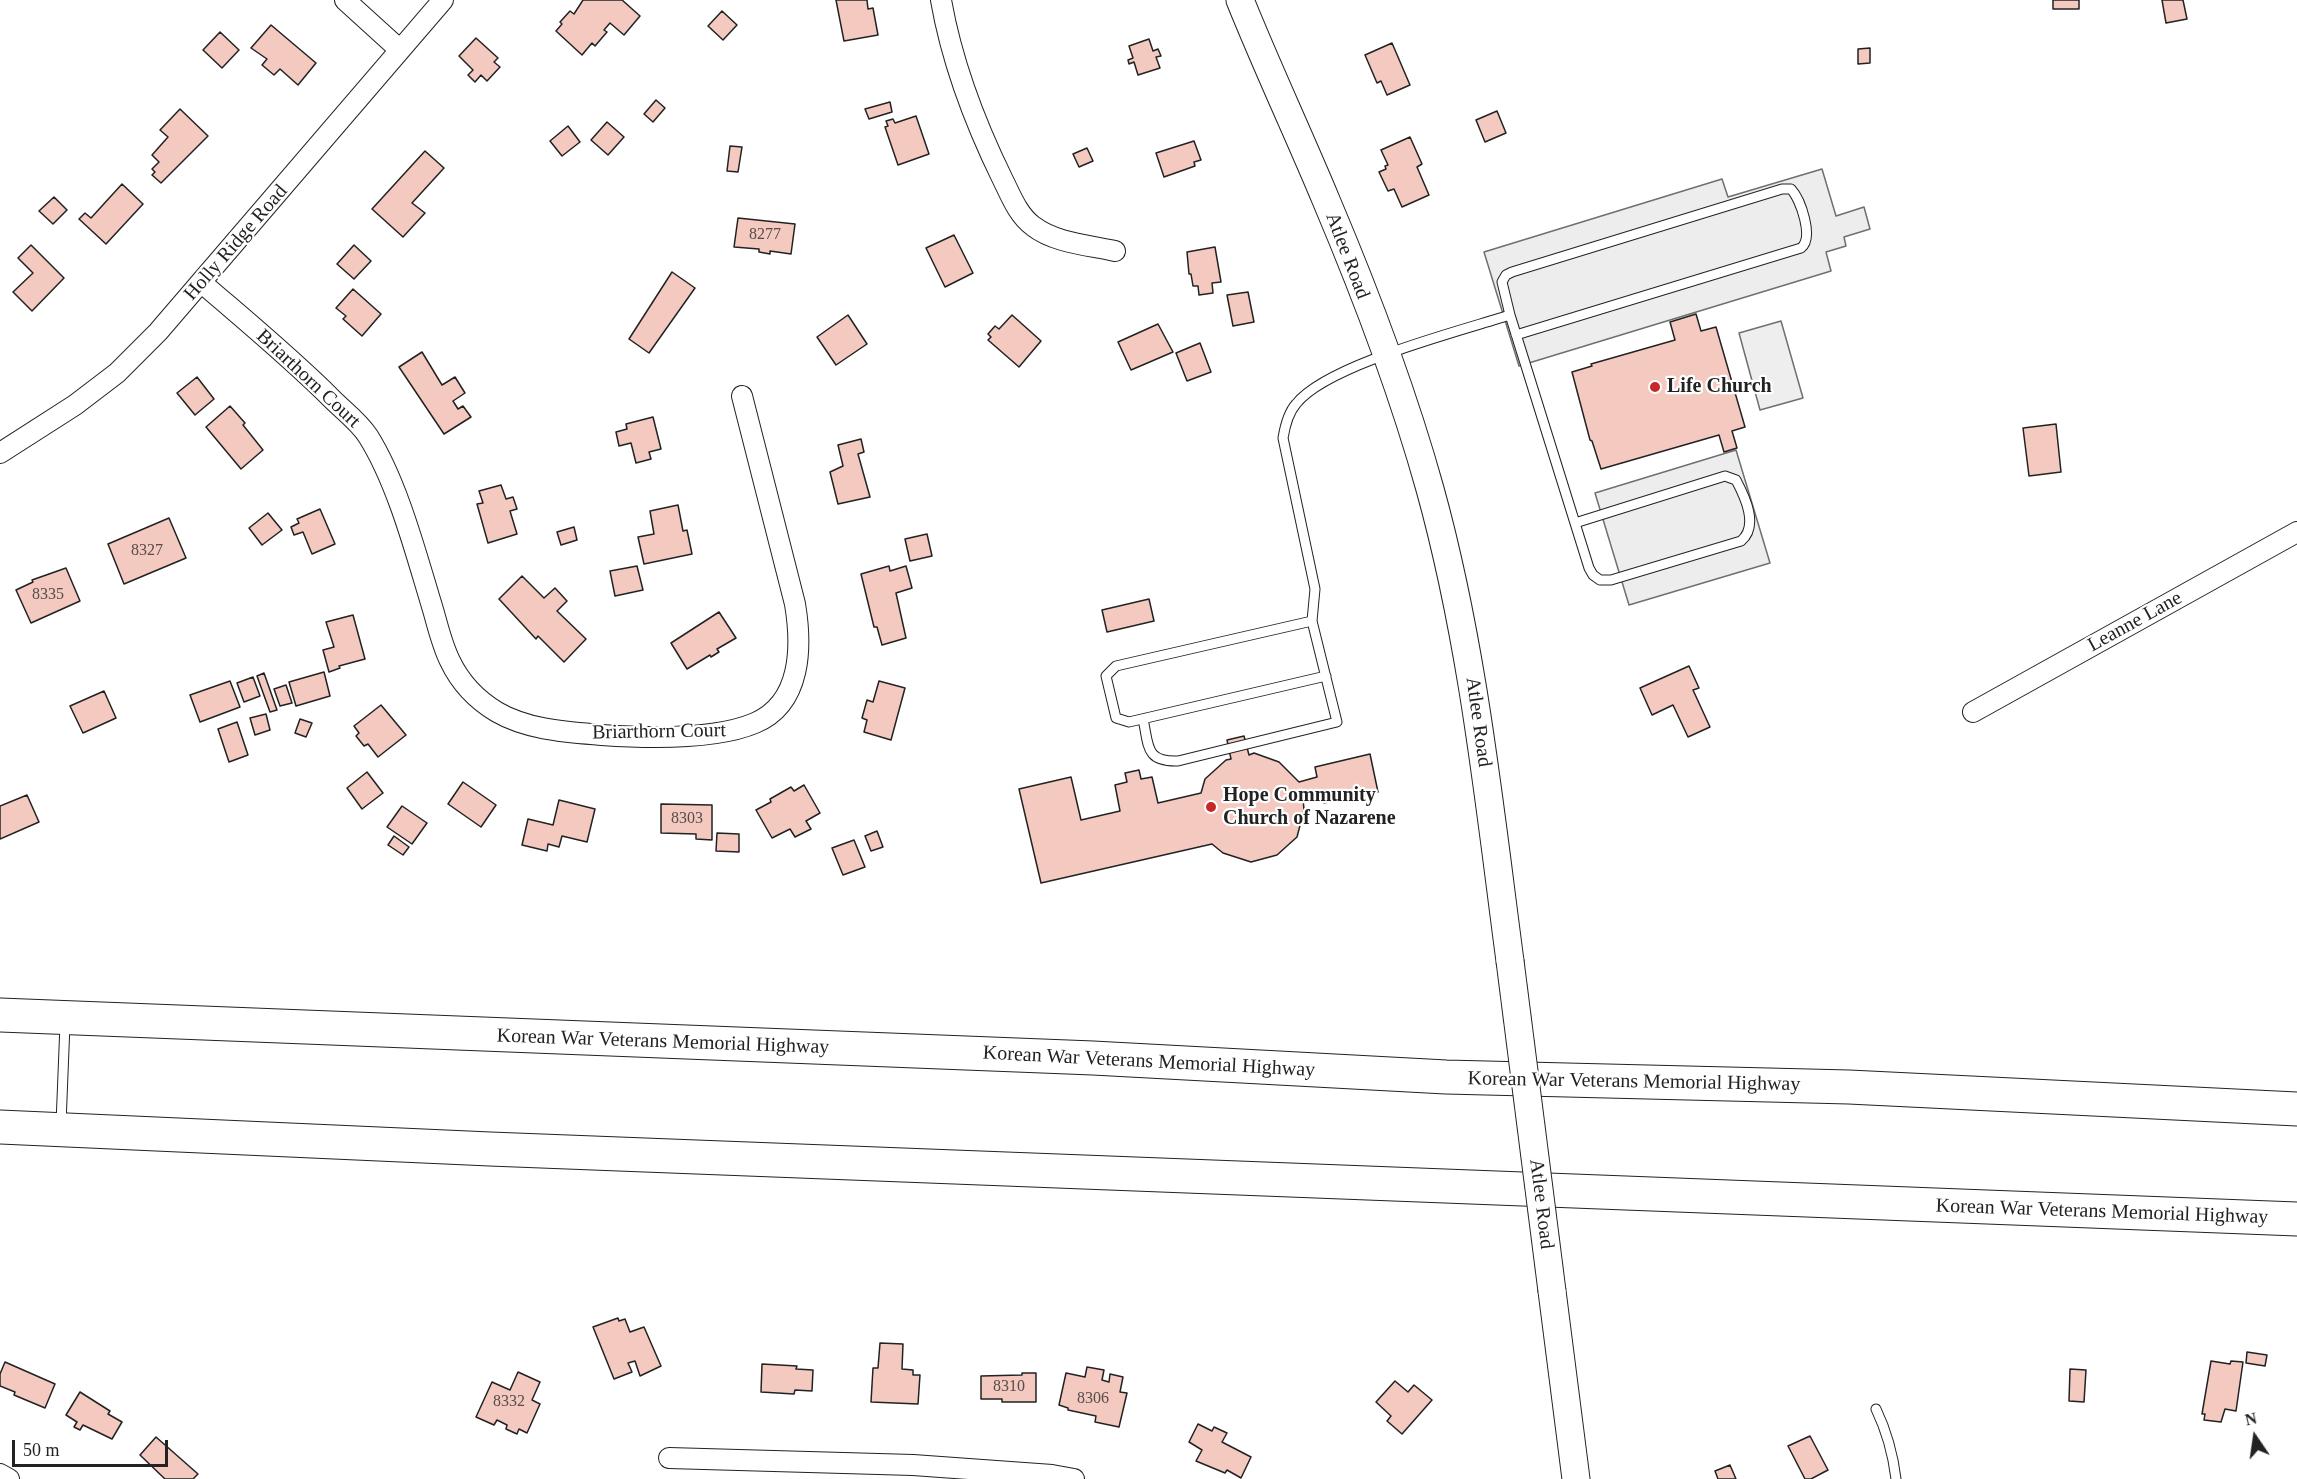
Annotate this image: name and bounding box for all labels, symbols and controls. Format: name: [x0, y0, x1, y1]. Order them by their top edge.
street label: Holly Ridge Road: [179, 180, 293, 306]
street label: Atlee Road: [1320, 209, 1374, 303]
house number: 8277: [749, 225, 781, 245]
street label: Briarthorn Court: [251, 325, 365, 433]
place label: Life Church: [1667, 375, 1772, 399]
marker: Life Church: [1648, 380, 1662, 394]
house number: 8327: [131, 541, 163, 561]
house number: 8335: [32, 585, 64, 605]
street label: Leanne Lane: [2084, 586, 2186, 658]
street label: Atlee Road: [1460, 676, 1496, 768]
street label: Briarthorn Court: [592, 719, 726, 745]
place label: Hope Community Church of Nazarene: [1223, 784, 1396, 831]
marker: Hope Community Church of Nazarene: [1204, 800, 1218, 814]
house number: 8303: [671, 809, 703, 829]
street label: Korean War Veterans Memorial Highway: [496, 1024, 830, 1060]
street label: Korean War Veterans Memorial Highway: [982, 1041, 1316, 1083]
street label: Korean War Veterans Memorial Highway: [1467, 1067, 1801, 1097]
street label: Atlee Road: [1524, 1158, 1558, 1250]
street label: Korean War Veterans Memorial Highway: [1935, 1194, 2269, 1230]
house number: 8310: [993, 1377, 1025, 1397]
house number: 8306: [1077, 1389, 1109, 1409]
house number: 8332: [493, 1392, 525, 1412]
north arrow: [2225, 1407, 2285, 1467]
text: N: [2243, 1409, 2258, 1429]
scale bar: [15, 1428, 171, 1466]
text: 50 m: [23, 1440, 60, 1460]

